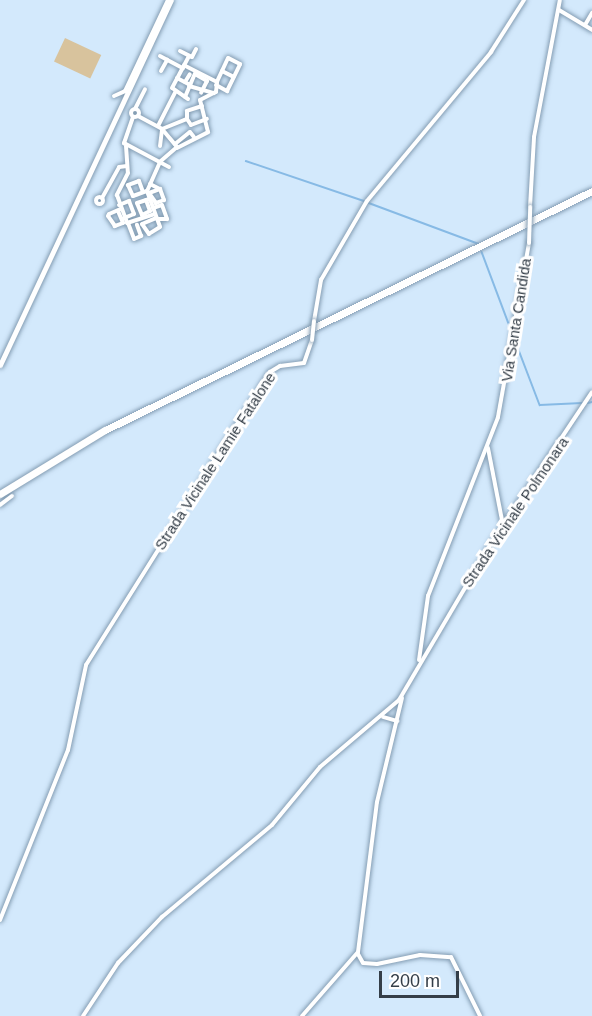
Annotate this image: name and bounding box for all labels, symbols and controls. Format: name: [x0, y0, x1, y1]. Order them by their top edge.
street label: Via Santa Candida: [497, 257, 535, 383]
street label: Strada Vicinale Lamie Fatalone: [151, 369, 279, 553]
street label: Strada Vicinale Polmonara: [458, 433, 572, 591]
scale bar: [382, 959, 462, 997]
text: 200 m: [390, 971, 440, 991]

